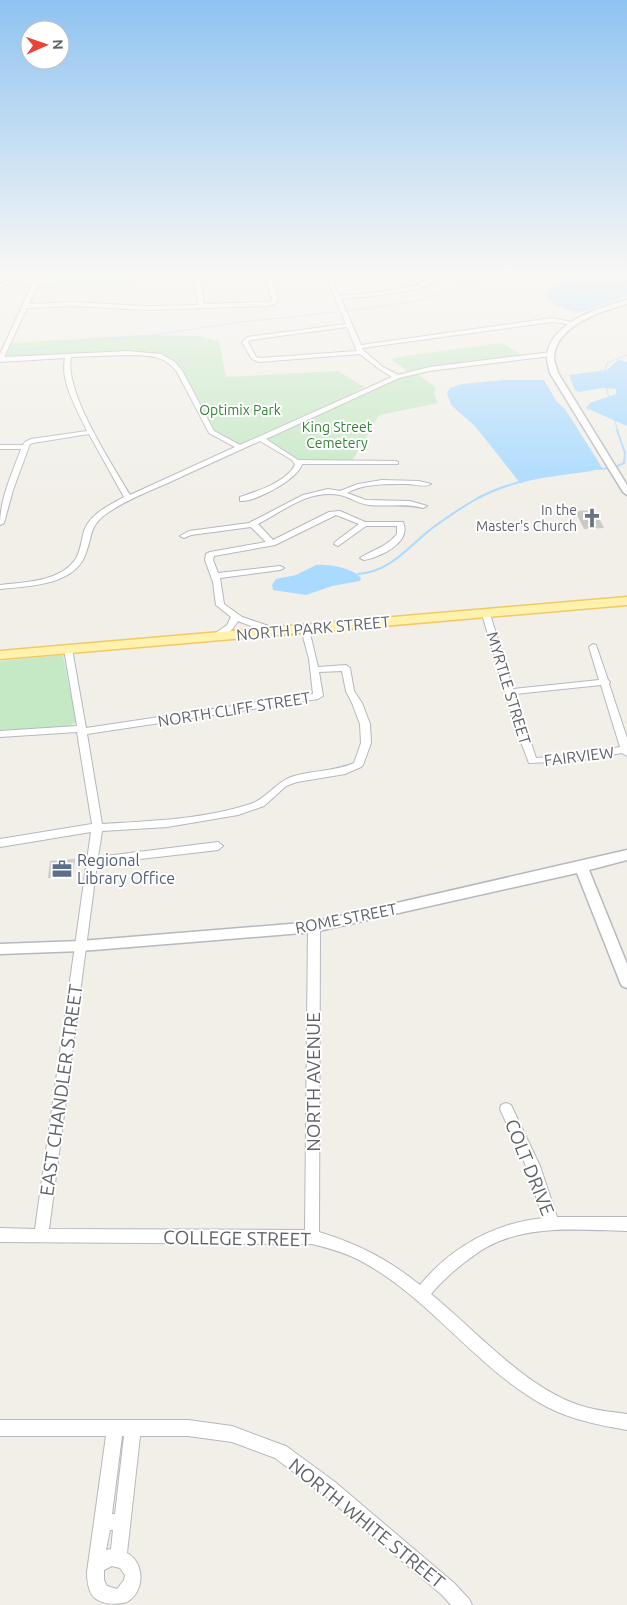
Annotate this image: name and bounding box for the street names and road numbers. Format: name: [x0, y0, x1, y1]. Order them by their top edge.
street label: NORTH PARK STREET: [235, 612, 391, 644]
street label: MYRTLE STREET: [483, 629, 535, 747]
street label: NORTH CLIFF STREET: [156, 688, 312, 730]
street label: FAIRVIEW: [543, 743, 615, 769]
street label: ROME STREET: [294, 899, 398, 937]
street label: EAST CHANDLER STREET: [35, 982, 87, 1197]
street label: NORTH AVENUE: [302, 1012, 324, 1152]
street label: COLT DRIVE: [501, 1116, 559, 1218]
street label: COLLEGE STREET: [163, 1226, 311, 1250]
street label: NORTH WHITE STREET: [285, 1453, 450, 1593]

